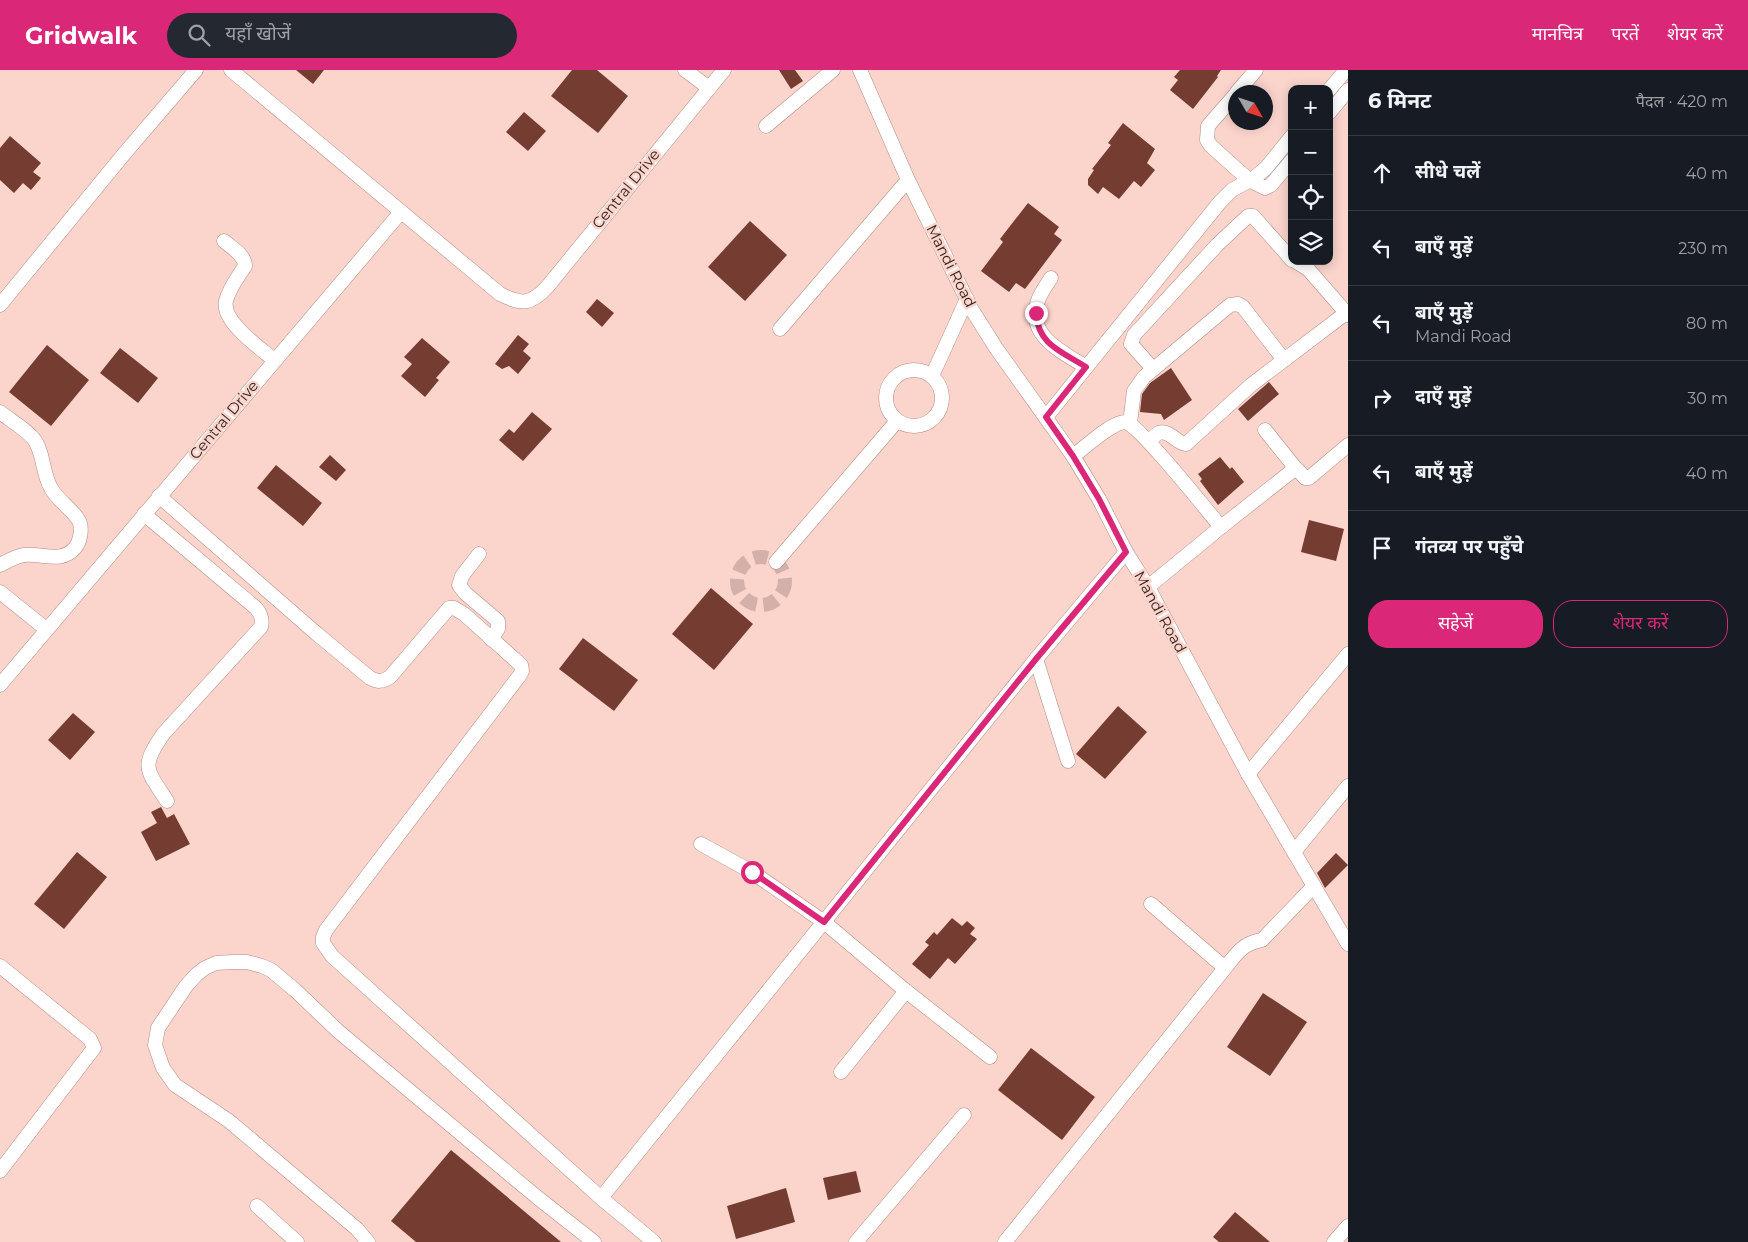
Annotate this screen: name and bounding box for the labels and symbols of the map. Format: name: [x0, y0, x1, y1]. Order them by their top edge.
north arrow: [1228, 85, 1273, 130]
street label: Central Drive: [588, 145, 664, 232]
street label: Mandi Road: [922, 221, 980, 310]
route end: [1025, 302, 1048, 325]
street label: Central Drive: [185, 376, 262, 463]
street label: Mandi Road: [1130, 568, 1191, 656]
route start: [741, 861, 764, 884]

